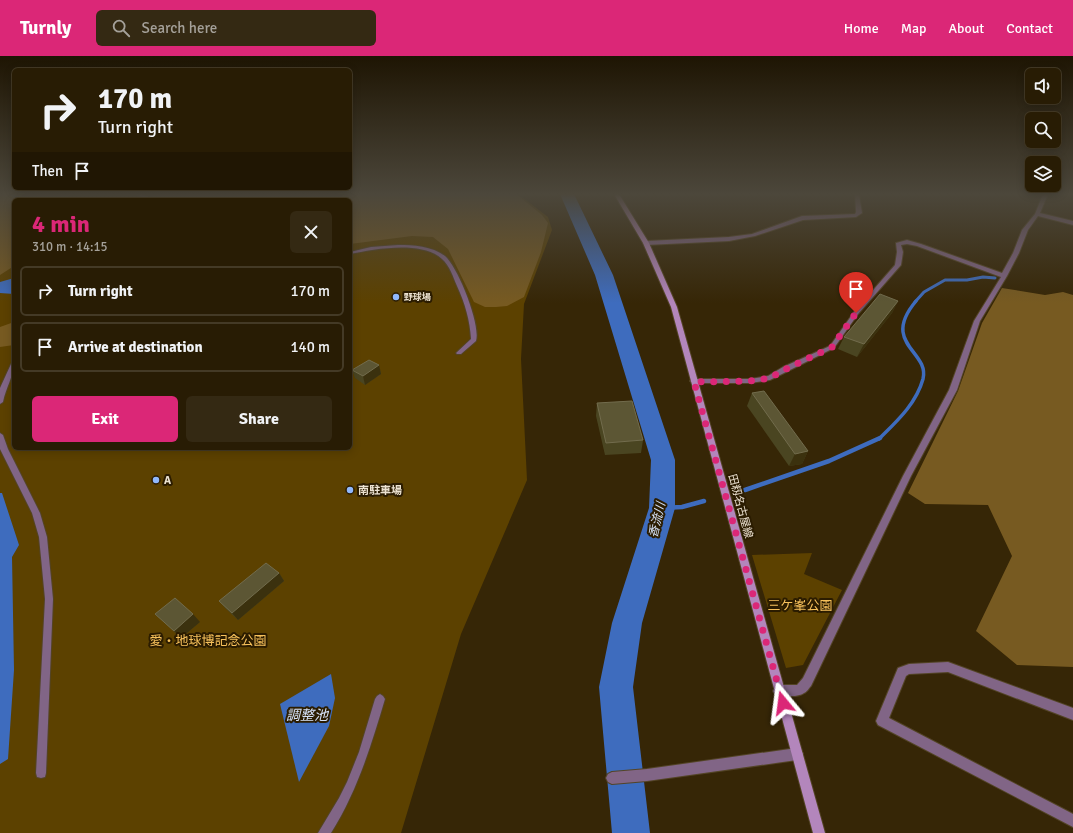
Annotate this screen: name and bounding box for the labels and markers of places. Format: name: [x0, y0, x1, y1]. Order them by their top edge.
pin: [839, 272, 873, 313]
marker: 野球場: [391, 292, 401, 302]
place label: 野球場: [404, 292, 431, 303]
place label: A: [164, 474, 171, 487]
marker: A: [151, 475, 161, 485]
place label: 南駐車場: [358, 484, 402, 497]
marker: 南駐車場: [345, 485, 355, 495]

